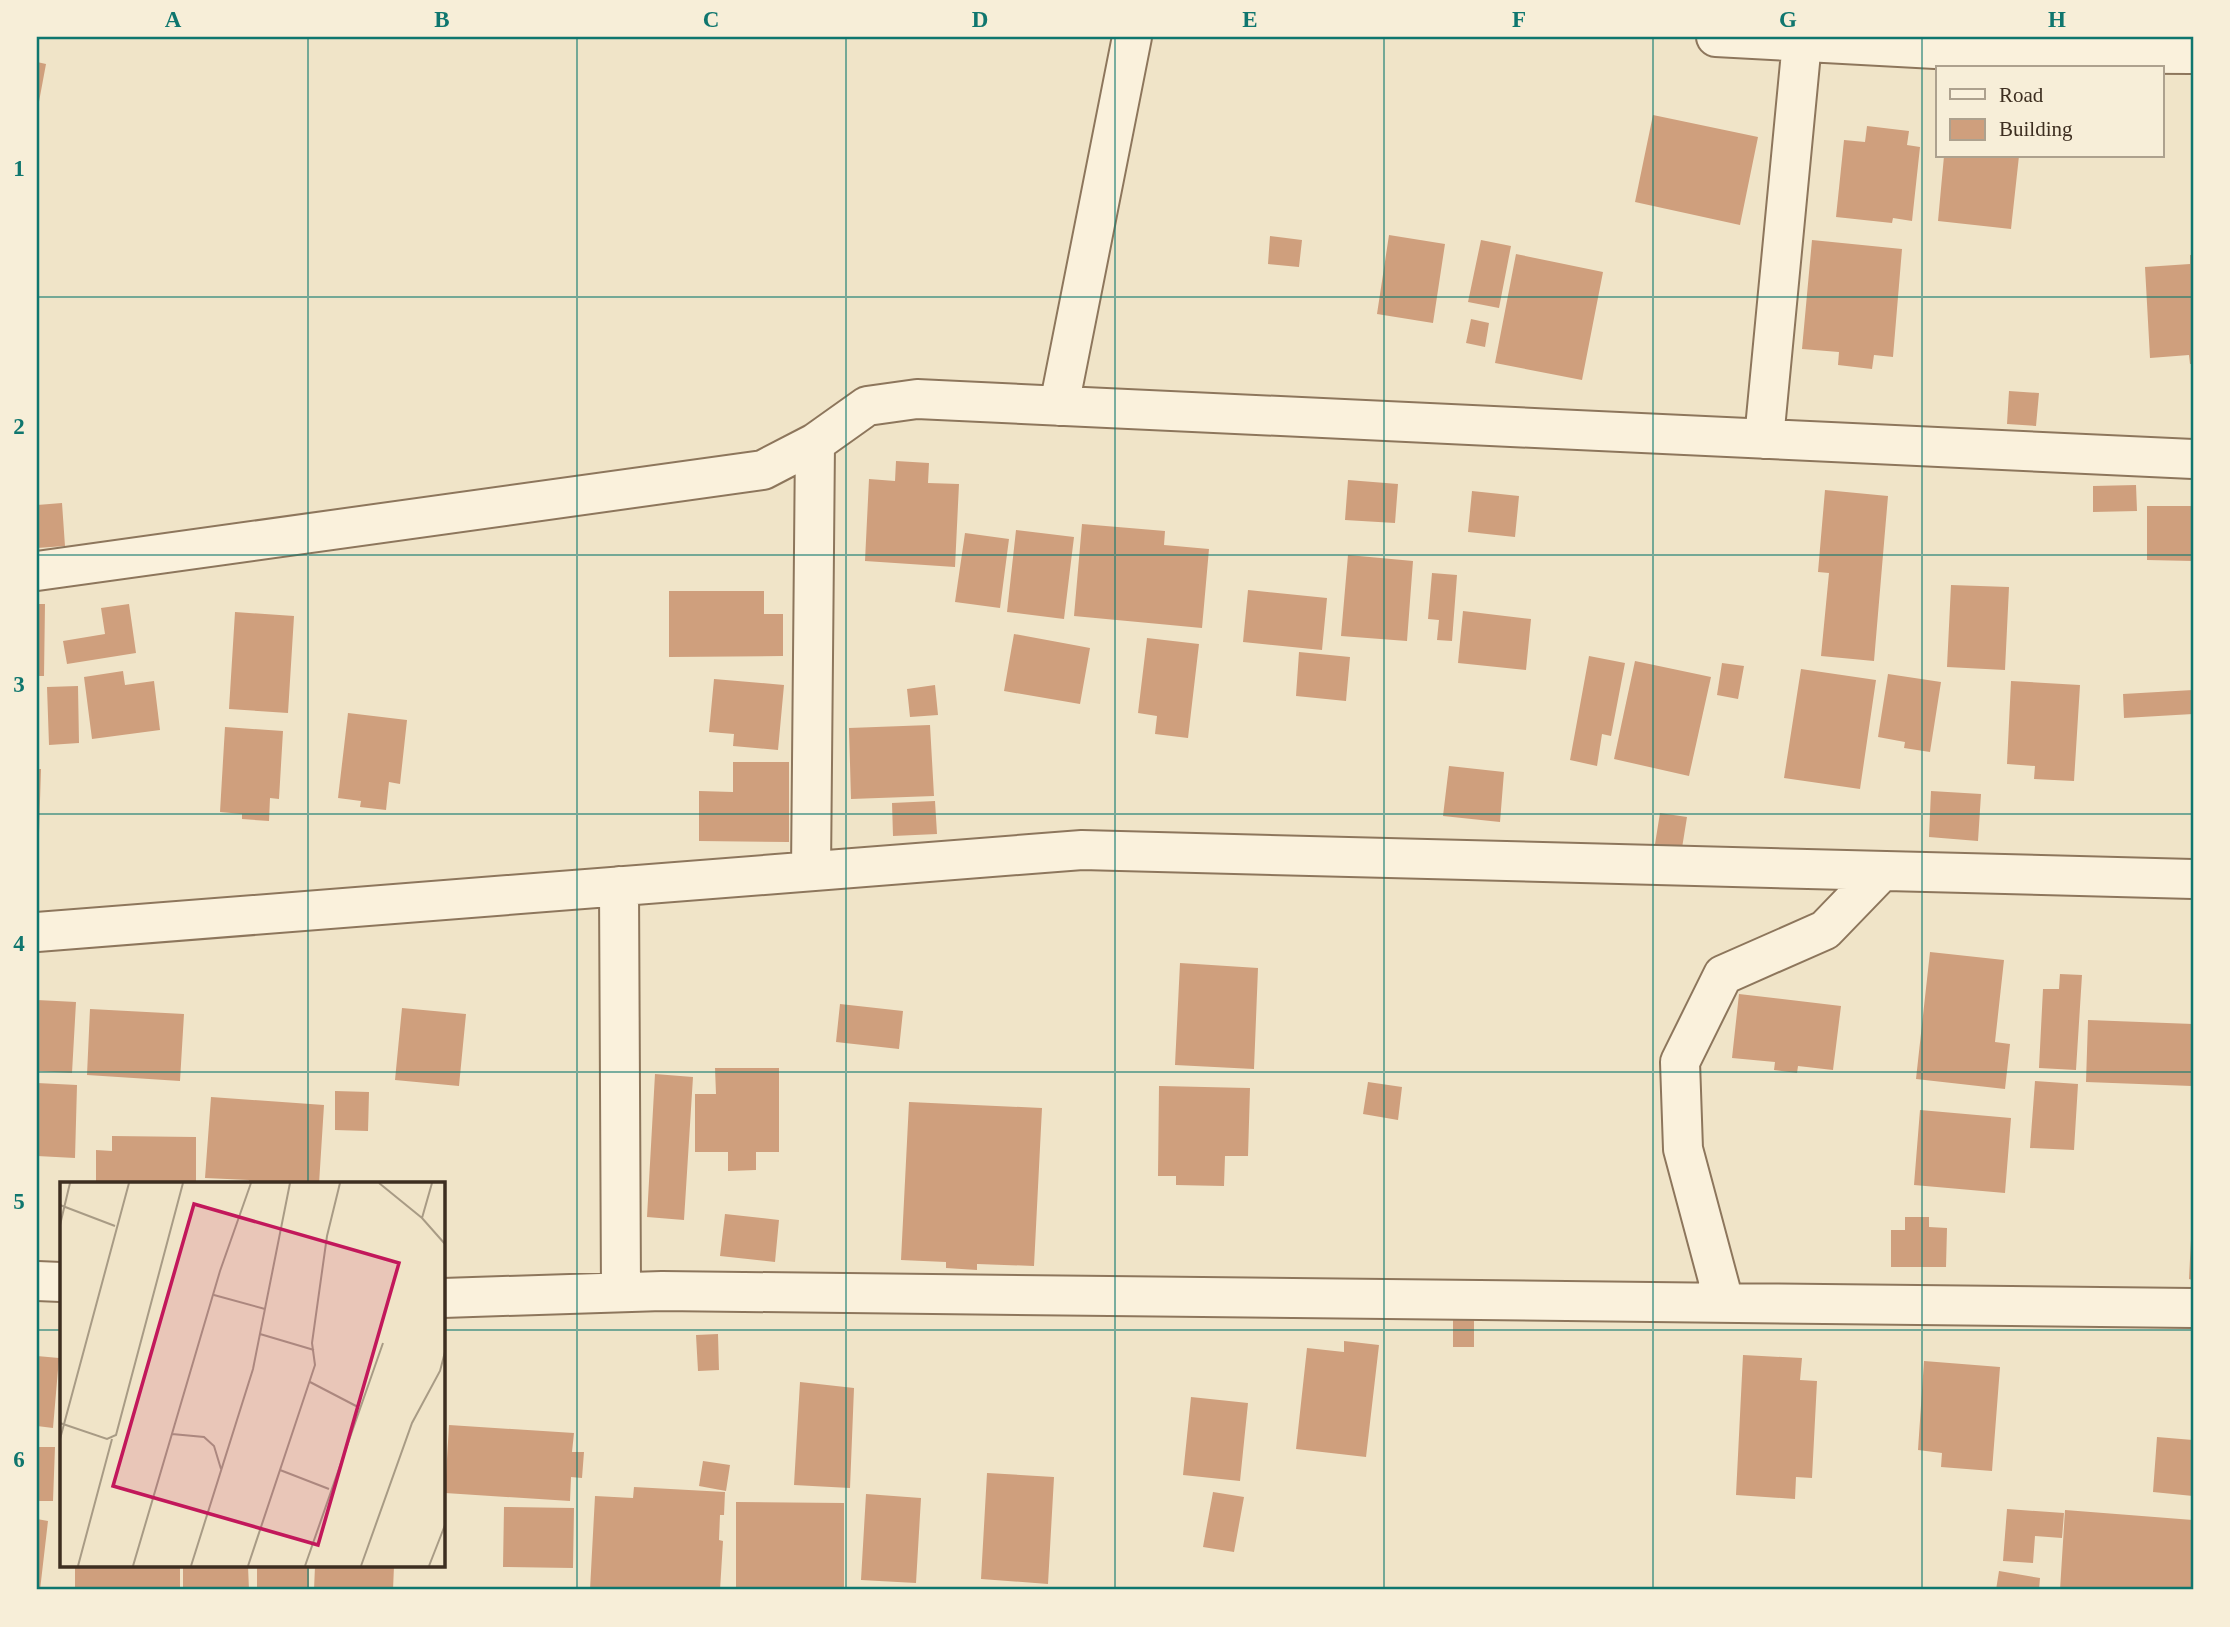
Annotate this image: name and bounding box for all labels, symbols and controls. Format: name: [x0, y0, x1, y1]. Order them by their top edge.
text: A: [165, 7, 182, 32]
text: B: [434, 7, 450, 32]
text: C: [703, 7, 719, 32]
text: D: [972, 7, 988, 32]
text: E: [1242, 7, 1258, 32]
text: F: [1512, 7, 1526, 32]
text: G: [1779, 7, 1797, 32]
text: H: [2048, 7, 2066, 32]
legend: [1936, 66, 2164, 158]
text: Road: [1999, 83, 2044, 107]
text: Building: [1999, 117, 2073, 141]
text: 1: [13, 156, 25, 181]
text: 2: [13, 414, 25, 439]
text: 3: [13, 672, 25, 697]
text: 4: [13, 931, 25, 956]
inset map: [60, 1182, 444, 1568]
text: 5: [13, 1189, 25, 1214]
text: 6: [13, 1447, 25, 1472]

